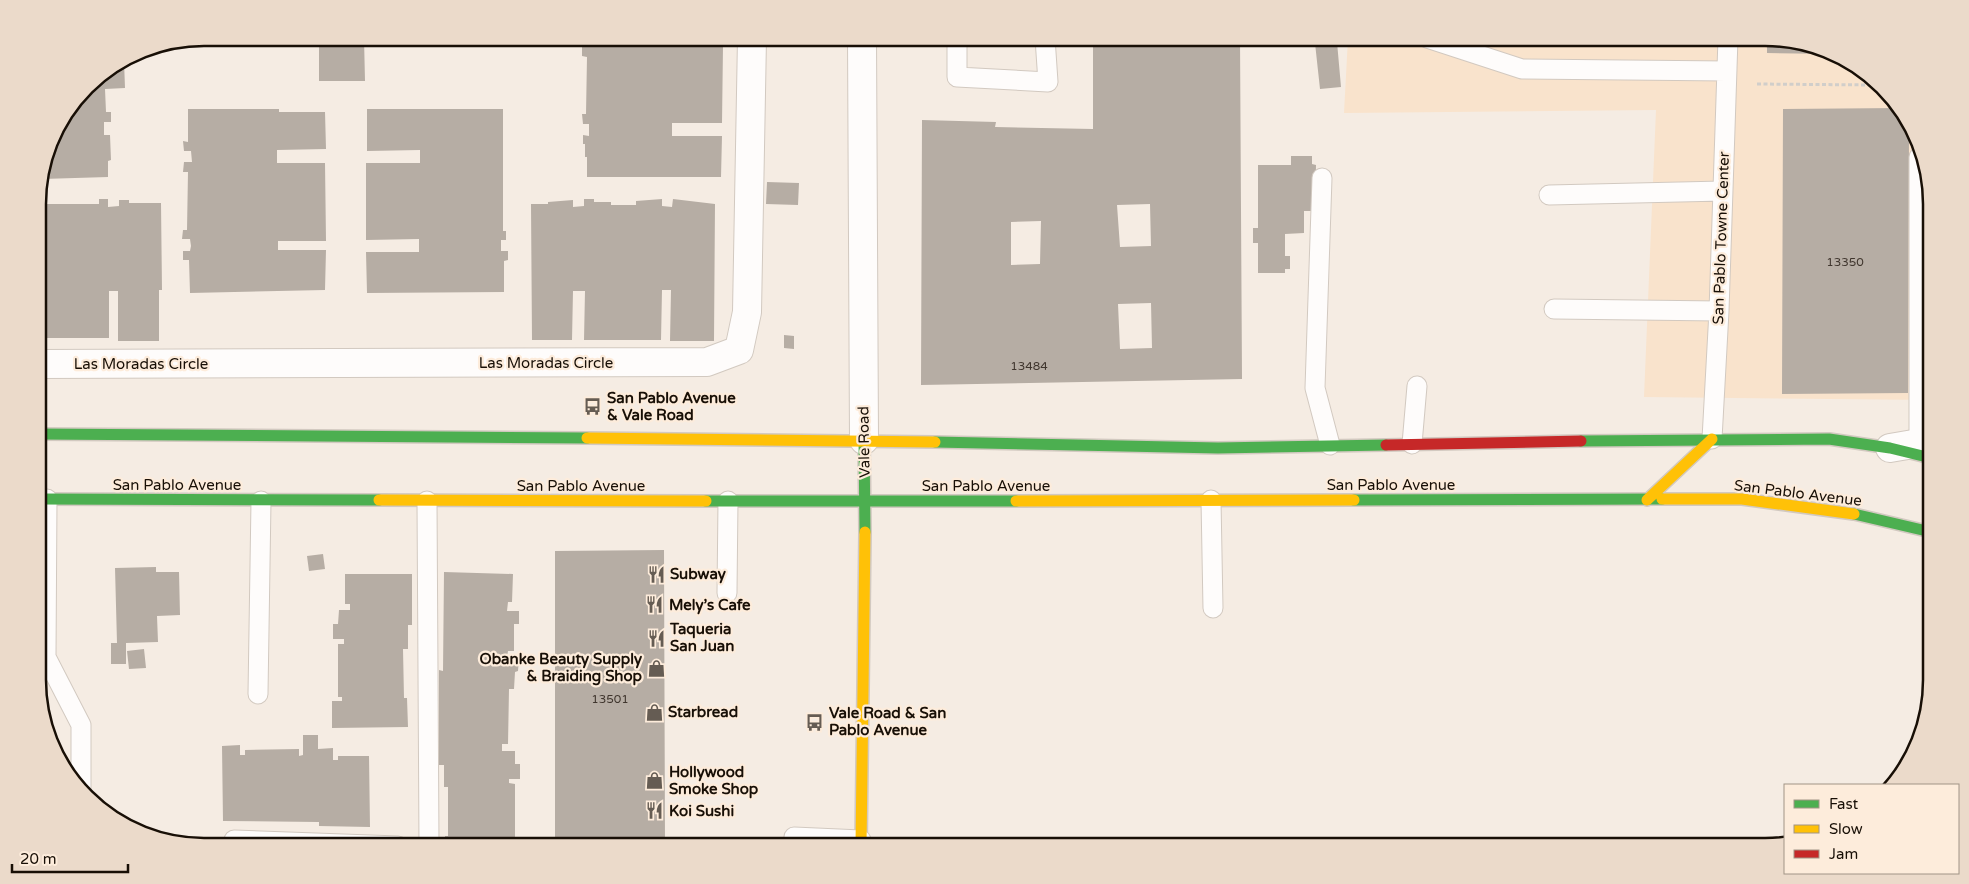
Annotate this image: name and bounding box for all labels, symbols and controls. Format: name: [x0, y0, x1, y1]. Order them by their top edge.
street label: San Pablo Towne Center: [1709, 151, 1733, 325]
house number: 13350: [1826, 255, 1864, 269]
street label: Las Moradas Circle: [479, 354, 613, 372]
street label: Las Moradas Circle: [74, 355, 208, 373]
house number: 13484: [1010, 359, 1048, 373]
place label: San Pablo Avenue & Vale Road: [607, 389, 736, 424]
bus stop icon: San Pablo Avenue & Vale Road: [583, 397, 603, 417]
street label: Vale Road: [854, 406, 874, 478]
street label: San Pablo Avenue: [113, 476, 241, 494]
street label: San Pablo Avenue: [1327, 476, 1455, 494]
street label: San Pablo Avenue: [1733, 476, 1863, 510]
street label: San Pablo Avenue: [517, 477, 645, 495]
street label: San Pablo Avenue: [922, 477, 1050, 495]
restaurant icon: Subway: [646, 564, 666, 584]
place label: Subway: [670, 565, 726, 584]
restaurant icon: Mely’s Cafe: [645, 595, 665, 615]
place label: Mely’s Cafe: [669, 596, 751, 615]
place label: Taqueria San Juan: [669, 620, 734, 655]
restaurant icon: Taqueria San Juan: [646, 628, 666, 648]
place label: Obanke Beauty Supply & Braiding Shop: [480, 650, 643, 686]
shop icon: Obanke Beauty Supply & Braiding Shop: [646, 658, 666, 678]
house number: 13501: [591, 692, 629, 706]
shop icon: Starbread: [644, 702, 664, 722]
place label: Starbread: [668, 703, 738, 721]
place label: Vale Road & San Pablo Avenue: [829, 704, 946, 739]
bus stop icon: Vale Road & San Pablo Avenue: [805, 712, 825, 732]
place label: Hollywood Smoke Shop: [669, 763, 759, 799]
shop icon: Hollywood Smoke Shop: [645, 771, 665, 791]
legend: [1784, 784, 1959, 874]
text: Fast: [1829, 795, 1859, 813]
restaurant icon: Koi Sushi: [645, 801, 665, 821]
place label: Koi Sushi: [669, 802, 734, 820]
text: Slow: [1829, 820, 1863, 838]
scale bar: [12, 842, 129, 874]
text: Jam: [1829, 845, 1858, 863]
text: 20 m: [20, 850, 57, 868]

